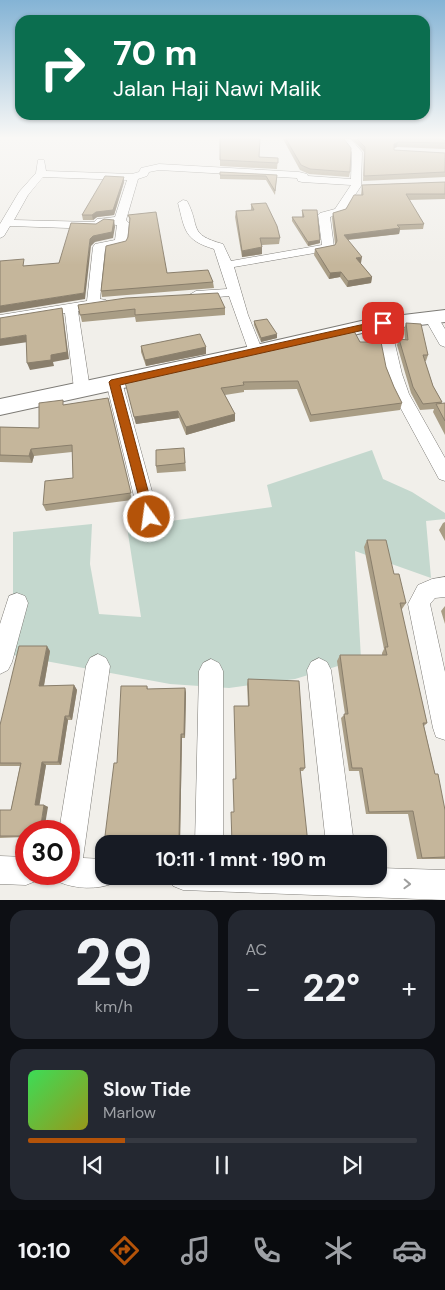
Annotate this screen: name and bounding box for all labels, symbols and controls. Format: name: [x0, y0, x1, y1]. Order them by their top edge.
text: 70 m: [113, 30, 197, 76]
icon: right: [30, 35, 95, 100]
text: Jalan Haji Nawi Malik: [113, 74, 321, 103]
pin: [362, 302, 404, 344]
icon: arrive: [369, 309, 397, 337]
position arrow: [122, 490, 174, 542]
speed limit sign: 30: [15, 820, 80, 885]
text: 10:11 · 1 mnt · 190 m: [156, 847, 326, 872]
one-way arrow: [404, 879, 411, 889]
text: 29: [74, 921, 153, 1005]
text: AC: [246, 939, 267, 960]
text: 22°: [302, 963, 360, 1013]
text: −: [246, 970, 261, 1007]
text: +: [402, 970, 417, 1007]
text: km/h: [95, 996, 133, 1017]
text: Slow Tide: [103, 1077, 191, 1102]
text: Marlow: [103, 1102, 156, 1123]
icon: previous: [79, 1151, 107, 1179]
icon: pause: [208, 1151, 236, 1179]
icon: next: [338, 1151, 366, 1179]
icon: directions: [107, 1233, 142, 1268]
icon: music: [178, 1233, 213, 1268]
icon: phone: [249, 1233, 284, 1268]
icon: climate: [321, 1233, 356, 1268]
icon: car: [392, 1233, 427, 1268]
text: 10:10: [18, 1236, 71, 1265]

